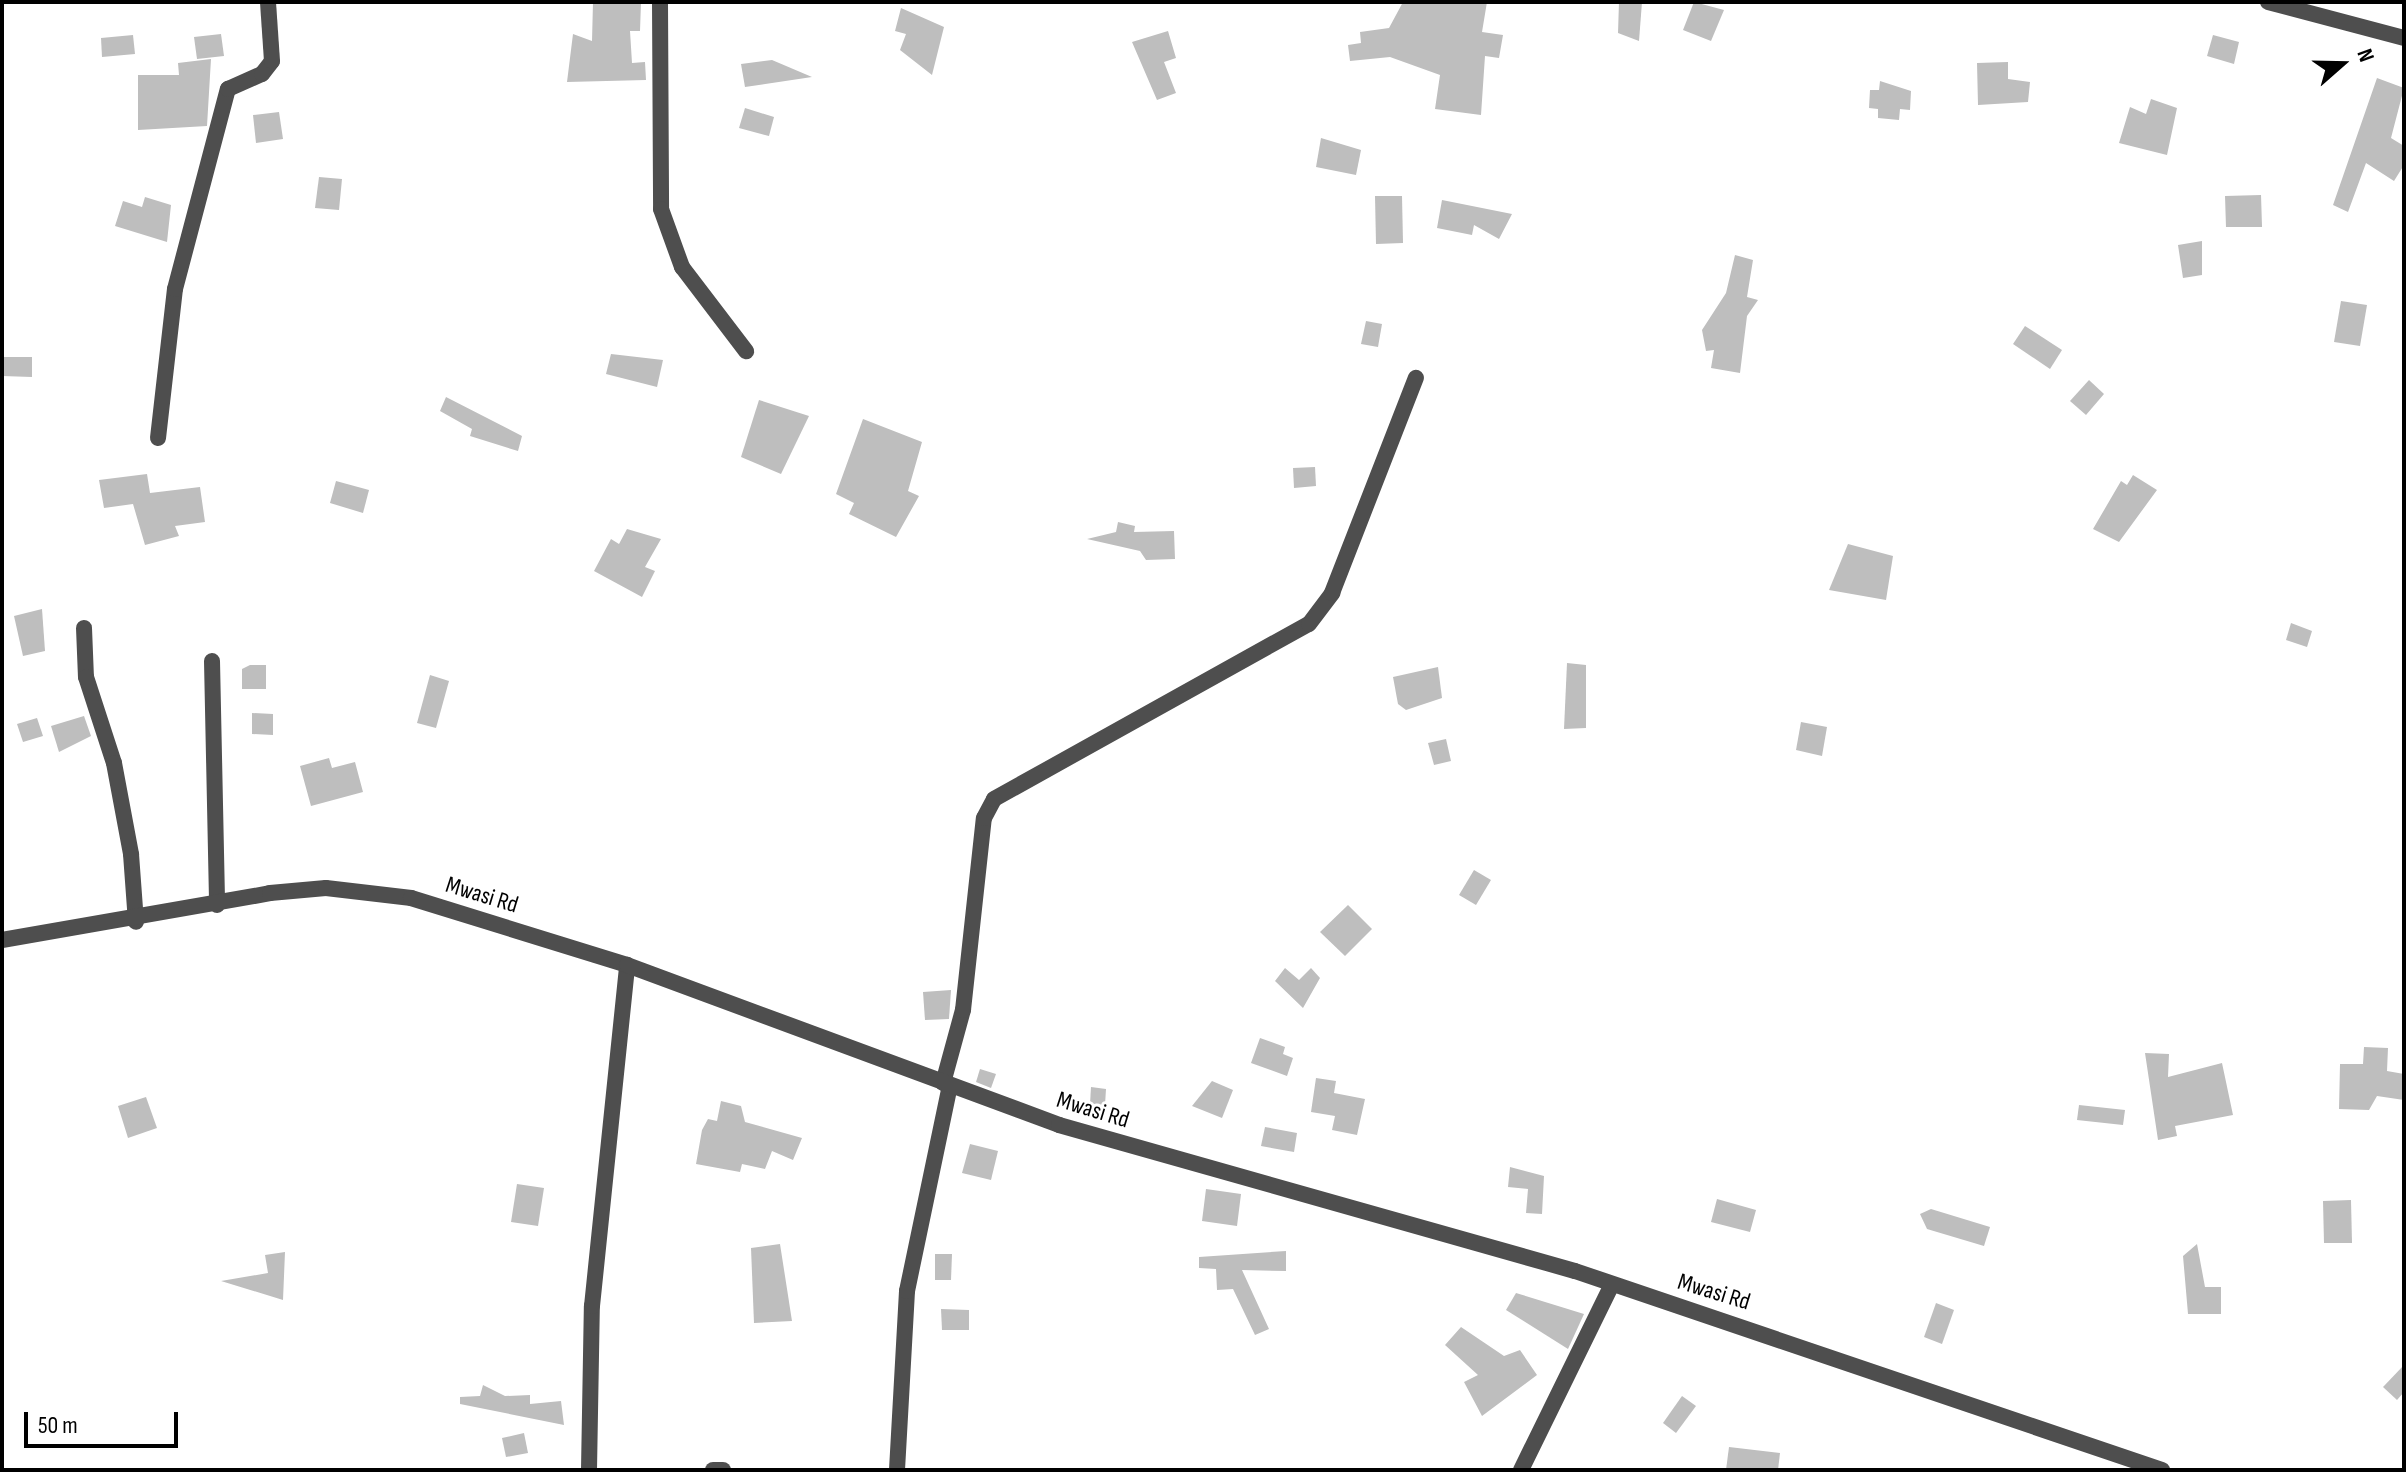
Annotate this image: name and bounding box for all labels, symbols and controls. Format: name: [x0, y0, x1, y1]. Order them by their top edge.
north arrow: [2302, 24, 2382, 104]
text: N: [2350, 45, 2380, 66]
street label: Mwasi Rd: [442, 870, 522, 920]
street label: Mwasi Rd: [1053, 1085, 1133, 1135]
street label: Mwasi Rd: [1674, 1267, 1754, 1317]
scale bar: [28, 1396, 182, 1446]
text: 50 m: [38, 1411, 78, 1440]

